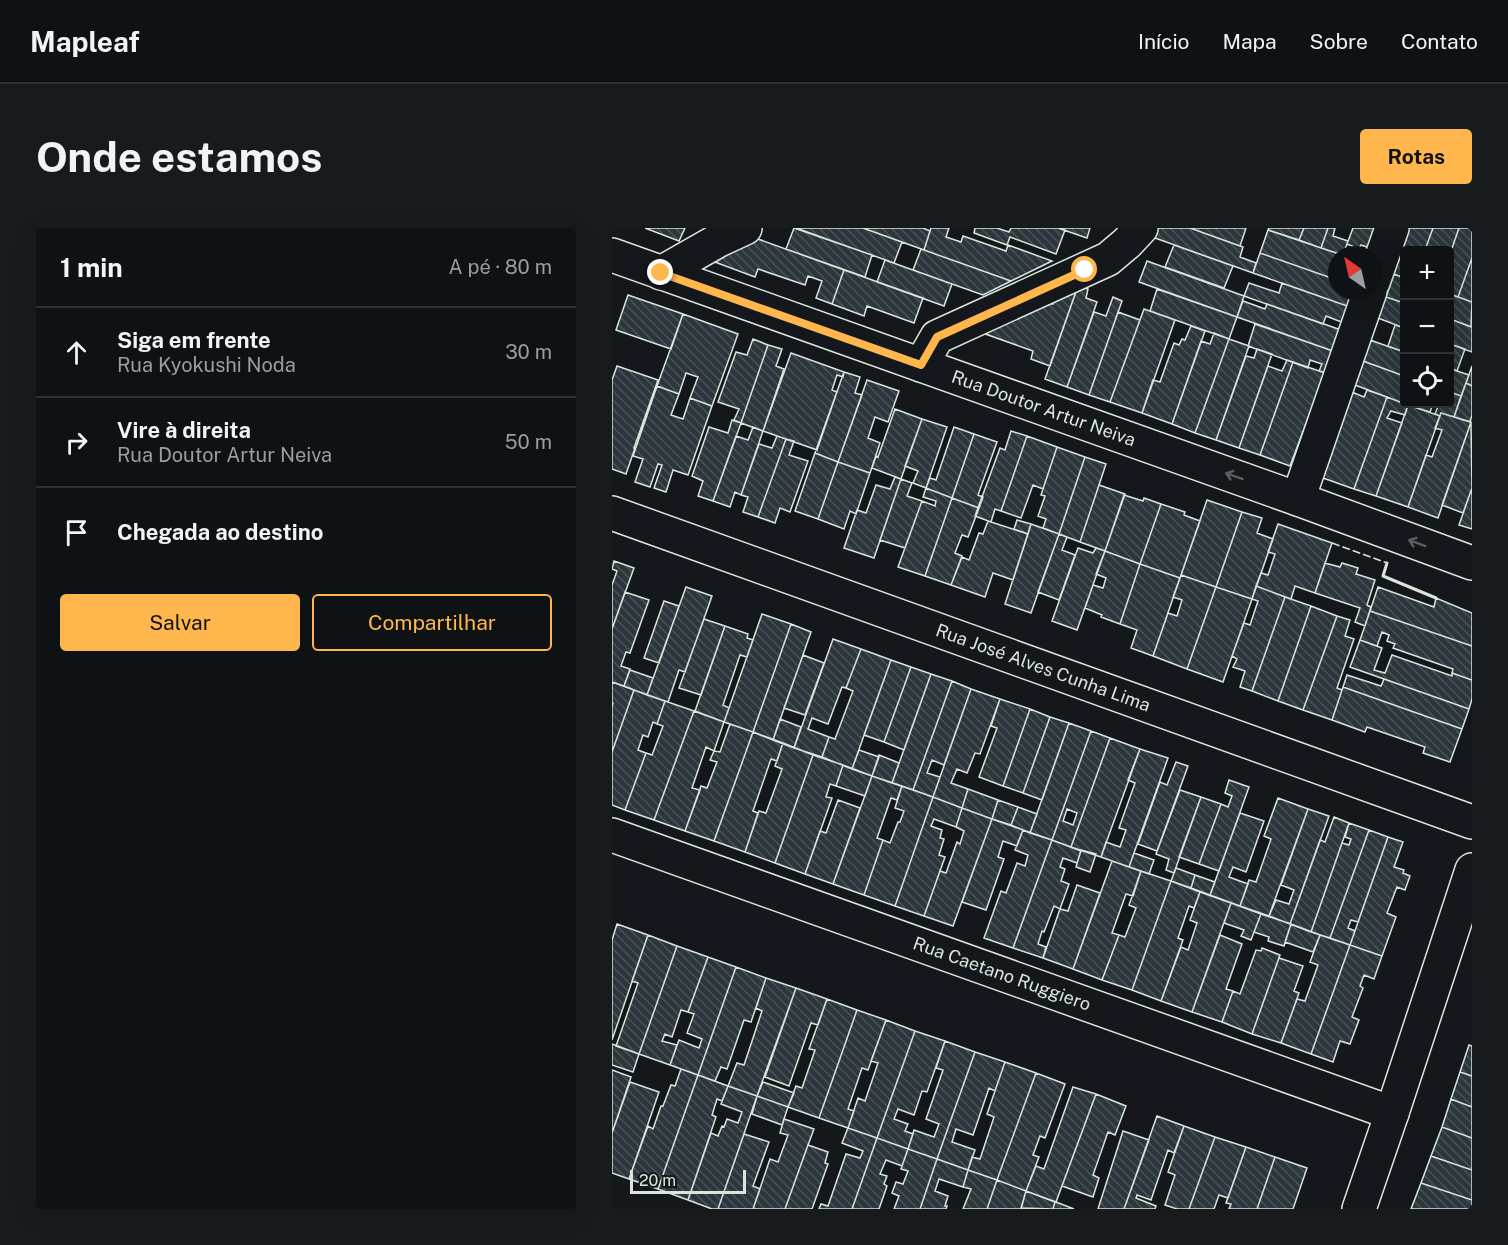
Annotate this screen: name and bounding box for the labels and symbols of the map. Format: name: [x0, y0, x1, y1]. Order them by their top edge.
north arrow: [1328, 246, 1382, 300]
route start: [1071, 256, 1097, 282]
route end: [647, 259, 673, 285]
street label: Rua Doutor Artur Neiva: [949, 366, 1138, 450]
one-way arrow: [1225, 469, 1244, 480]
one-way arrow: [1408, 537, 1427, 548]
street label: Rua José Alves Cunha Lima: [933, 619, 1153, 716]
street label: Rua Caetano Ruggiero: [911, 932, 1094, 1015]
scale bar: [630, 1167, 746, 1194]

